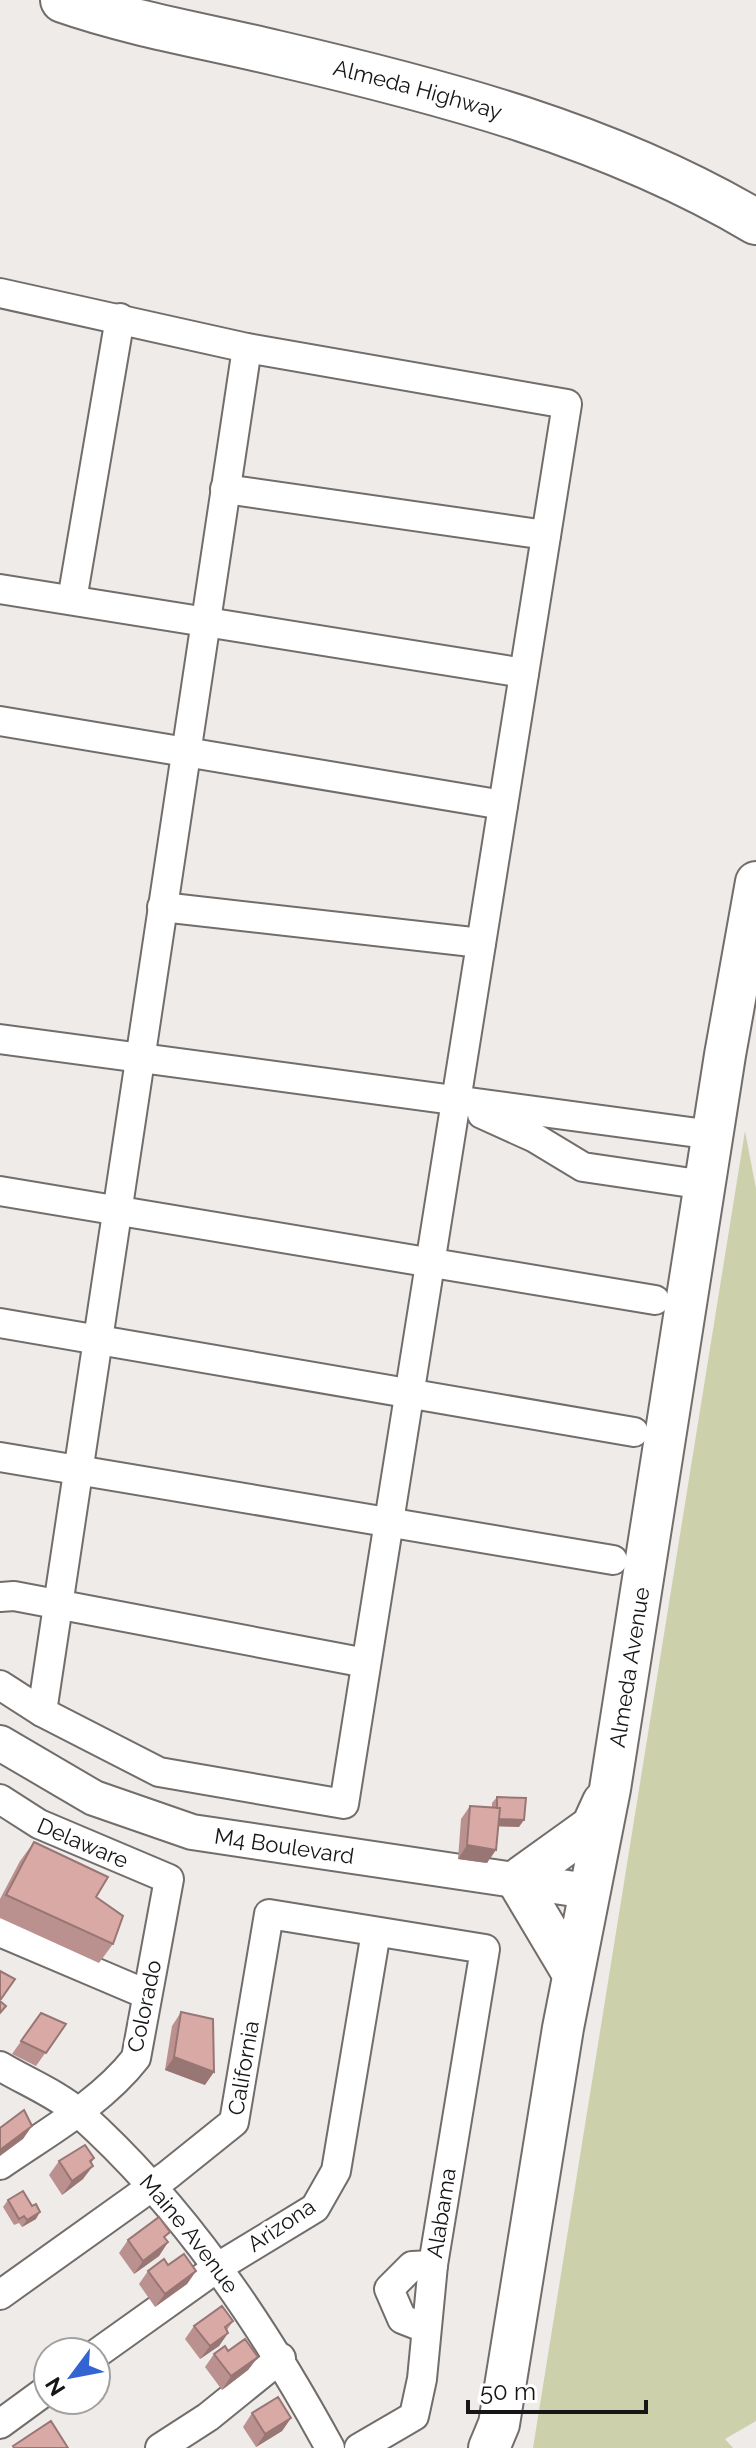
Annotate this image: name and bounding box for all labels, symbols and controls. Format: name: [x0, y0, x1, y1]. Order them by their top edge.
street label: Almeda Highway: [331, 54, 505, 125]
street label: Almeda Avenue: [604, 1585, 654, 1749]
street label: Delaware: [34, 1812, 132, 1873]
street label: M4 Boulevard: [213, 1823, 356, 1869]
street label: Colorado: [122, 1957, 166, 2055]
street label: California: [222, 2019, 264, 2117]
street label: Alabama: [421, 2166, 461, 2260]
street label: Maine Avenue: [135, 2169, 244, 2298]
street label: Arizona: [242, 2193, 320, 2257]
north arrow: [32, 2336, 112, 2416]
scale bar: [468, 2364, 646, 2414]
text: N: [40, 2373, 71, 2401]
text: 50 m: [480, 2377, 536, 2406]

